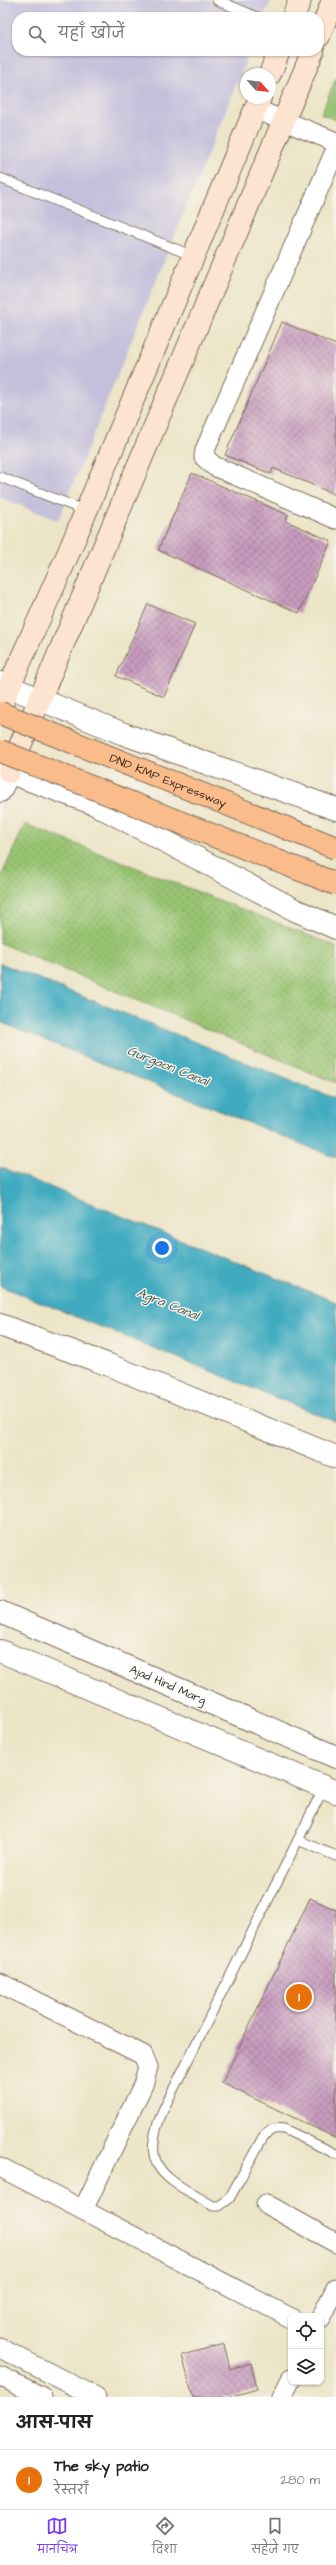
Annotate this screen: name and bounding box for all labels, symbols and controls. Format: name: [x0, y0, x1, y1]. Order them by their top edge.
search box: [12, 12, 324, 56]
icon: search: [26, 23, 48, 45]
text: यहाँ खोजें: [58, 23, 125, 44]
north arrow: [240, 68, 276, 104]
street label: DND KMP Expressway: [107, 749, 229, 813]
water label: Gurgaon Canal: [124, 1042, 213, 1092]
your location: [152, 1238, 172, 1258]
water label: Agra Canal: [134, 1283, 203, 1326]
street label: Ajad Hind Marg: [127, 1660, 209, 1709]
pin: 1: [286, 1982, 312, 2012]
map controls: [288, 2313, 324, 2385]
button: locate: [288, 2313, 324, 2349]
button: layers: [288, 2349, 324, 2385]
text: आस-पास: [16, 2411, 92, 2435]
text: The sky patio: [54, 2456, 149, 2477]
text: 1: [28, 2471, 30, 2489]
text: 280 m: [281, 2471, 320, 2489]
text: रेस्तराँ: [54, 2481, 89, 2499]
tab: मानचित्र: [37, 2515, 78, 2561]
tab: दिशा: [152, 2515, 177, 2561]
tab: सहेजे गए: [251, 2515, 299, 2561]

